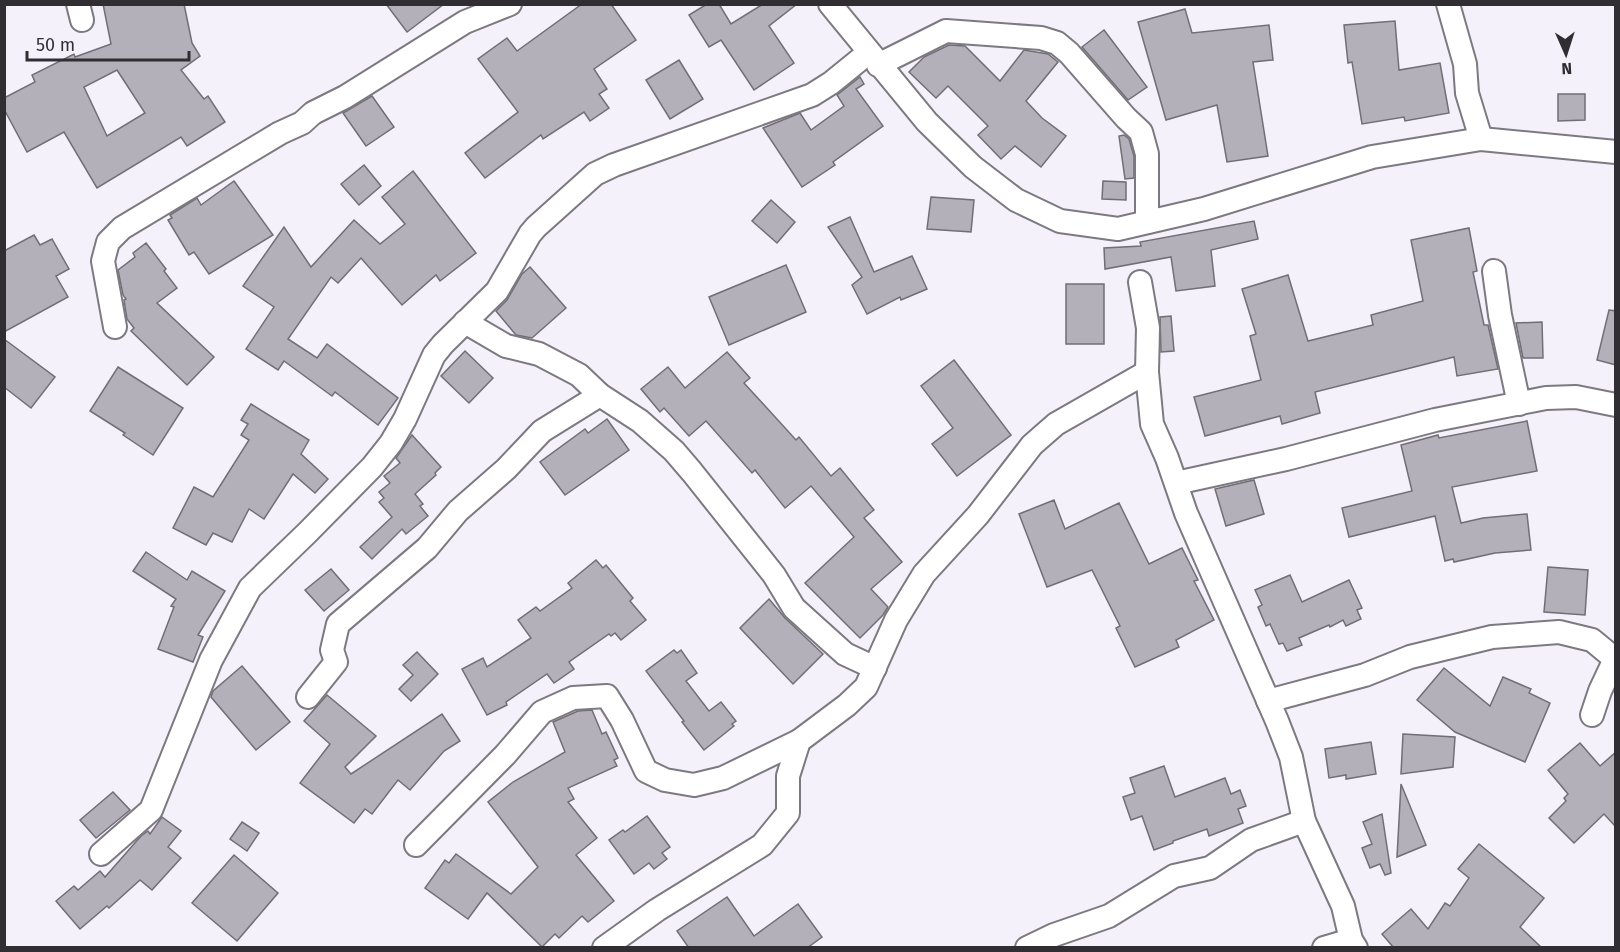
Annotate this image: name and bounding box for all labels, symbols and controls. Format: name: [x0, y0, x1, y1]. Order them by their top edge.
scale bar: [27, 24, 189, 62]
north arrow: [1536, 24, 1596, 84]
text: 50 m: [36, 34, 75, 56]
text: N: [1561, 59, 1573, 78]

